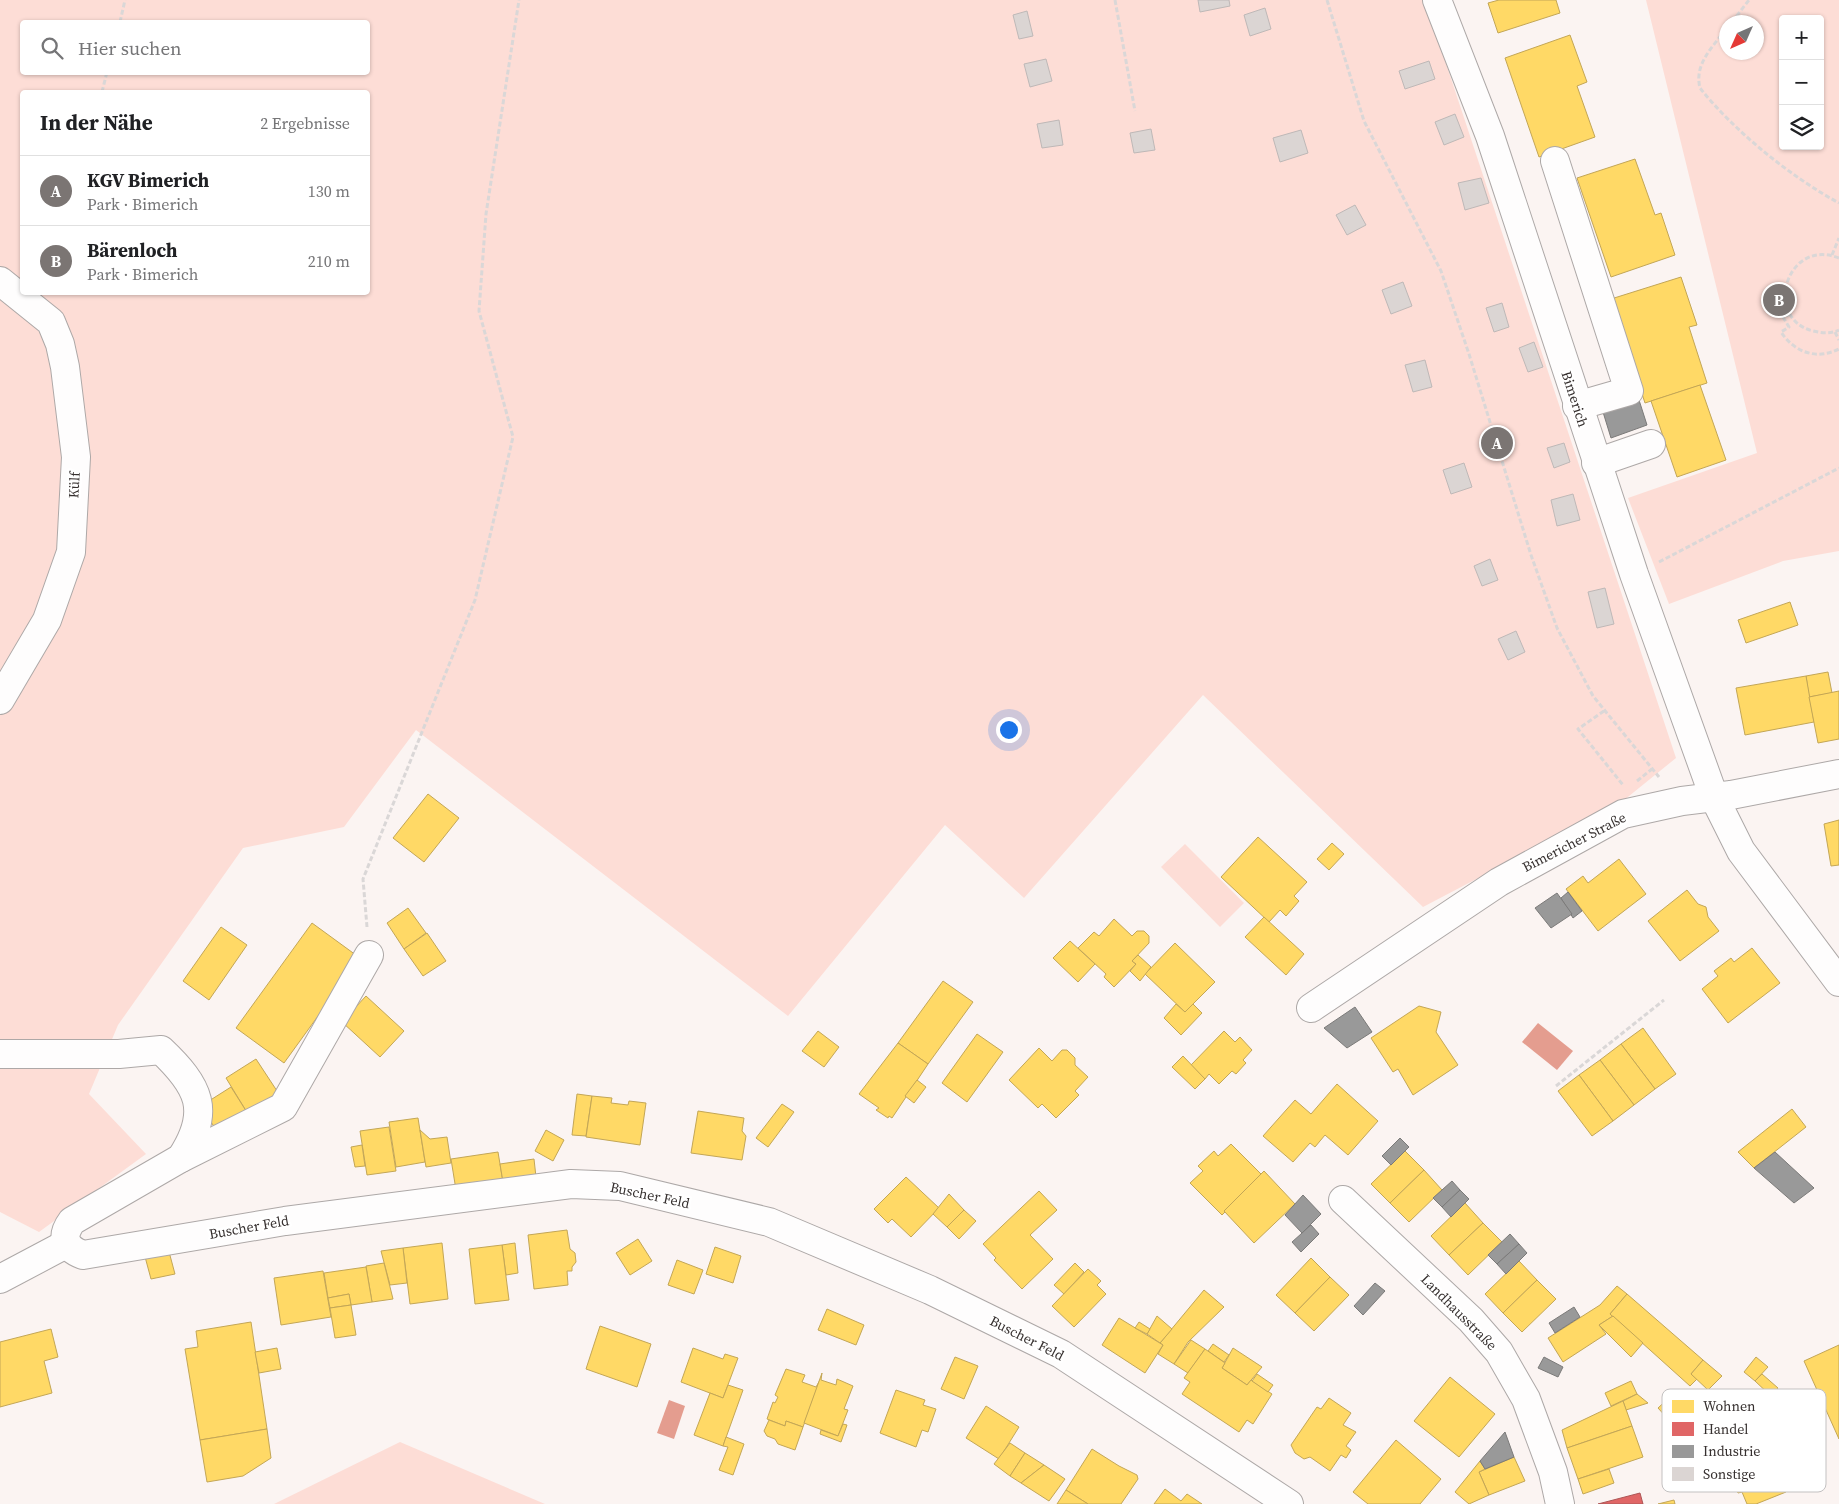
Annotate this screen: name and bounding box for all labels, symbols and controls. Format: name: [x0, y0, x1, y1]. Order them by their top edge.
north arrow: [1719, 15, 1764, 60]
map controls: [1779, 15, 1824, 150]
button: +: [1779, 15, 1824, 60]
search box: [20, 20, 370, 75]
icon: search: [38, 34, 66, 62]
text: Hier suchen: [78, 35, 182, 61]
button: −: [1779, 60, 1824, 105]
button: layers: [1779, 105, 1824, 150]
text: In der Nähe: [40, 108, 153, 137]
text: 2 Ergebnisse: [260, 112, 350, 134]
text: KGV Bimerich: [87, 167, 209, 193]
text: A: [51, 180, 61, 202]
text: 130 m: [308, 180, 350, 202]
text: Park · Bimerich: [87, 193, 198, 215]
text: Bärenloch: [87, 237, 178, 263]
text: B: [51, 250, 61, 272]
text: 210 m: [308, 250, 350, 272]
text: Park · Bimerich: [87, 263, 198, 285]
pin: B: [1763, 281, 1795, 319]
street label: Bimerich: [1557, 368, 1593, 430]
pin: A: [1481, 424, 1513, 462]
street label: Külf: [63, 470, 85, 499]
your location: [996, 717, 1022, 743]
street label: Bimericher Straße: [1519, 807, 1629, 877]
street label: Buscher Feld: [608, 1177, 692, 1213]
street label: Buscher Feld: [207, 1210, 291, 1244]
street label: Landhausstraße: [1416, 1269, 1502, 1355]
street label: Buscher Feld: [986, 1311, 1068, 1365]
legend: [1662, 1389, 1826, 1492]
text: Wohnen: [1703, 1396, 1756, 1416]
text: Handel: [1703, 1419, 1748, 1439]
text: Industrie: [1703, 1441, 1761, 1461]
text: Sonstige: [1703, 1464, 1755, 1484]

